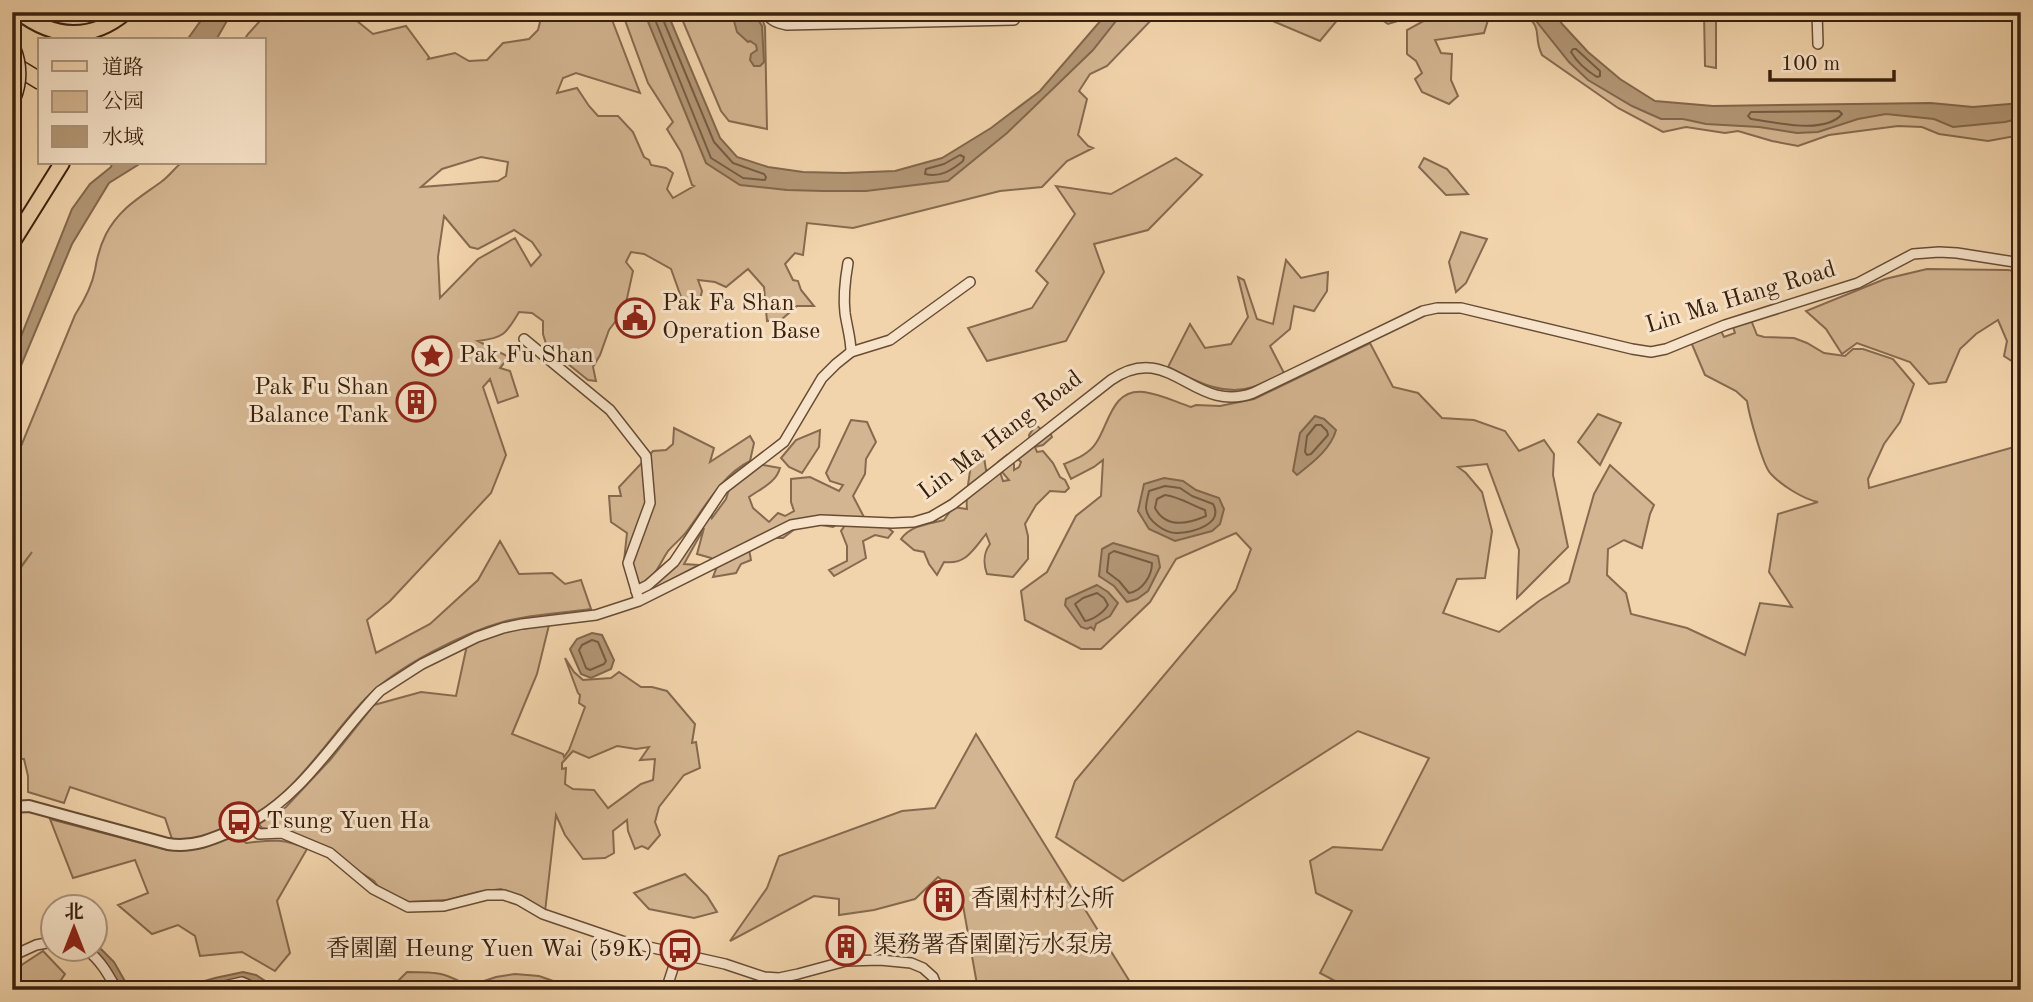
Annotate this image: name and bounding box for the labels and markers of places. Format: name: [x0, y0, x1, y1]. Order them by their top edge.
place label: Pak Fa Shan Operation Base: [662, 292, 820, 344]
public building icon: Pak Fa Shan Operation Base: [614, 297, 656, 339]
place icon: Pak Fu Shan: [411, 335, 453, 377]
place label: Pak Fu Shan: [459, 344, 594, 368]
place label: Pak Fu Shan Balance Tank: [248, 376, 389, 428]
building icon: Pak Fu Shan Balance Tank: [395, 381, 437, 423]
bus stop icon: Tsung Yuen Ha: [218, 801, 260, 843]
place label: Tsung Yuen Ha: [266, 810, 430, 834]
building icon: 香園村村公所: [923, 879, 965, 921]
place label: 香園村村公所: [971, 885, 1115, 912]
building icon: 渠務署香園圍污水泵房: [825, 925, 867, 967]
bus stop icon: 香園圍 Heung Yuen Wai (59K): [659, 929, 701, 971]
place label: 渠務署香園圍污水泵房: [873, 931, 1113, 958]
place label: 香園圍 Heung Yuen Wai (59K): [326, 935, 653, 962]

